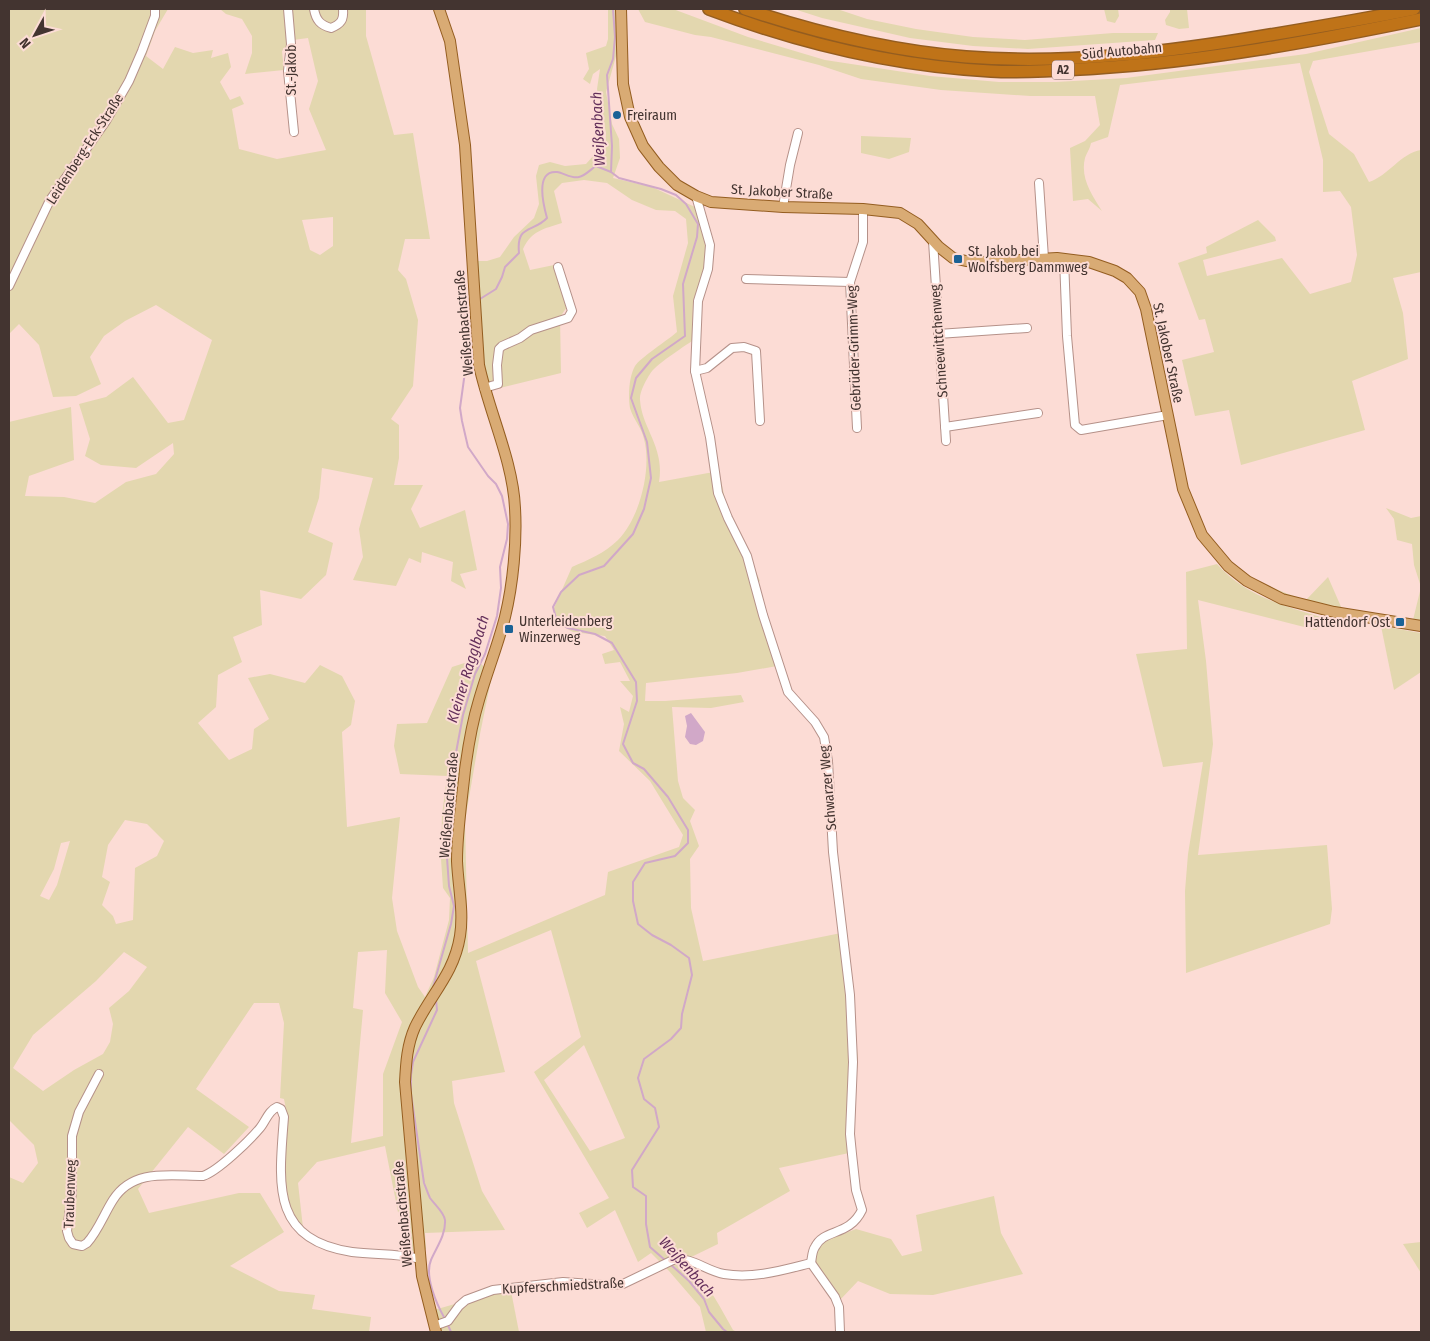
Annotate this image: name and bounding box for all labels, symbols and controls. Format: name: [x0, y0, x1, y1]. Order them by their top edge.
north arrow: [10, 10, 60, 60]
text: N: [16, 34, 35, 52]
street label: Süd Autobahn: [1081, 39, 1163, 63]
street label: St.-Jakob: [283, 45, 300, 95]
road number: A2: [1052, 60, 1074, 80]
street label: Leidenberg-Eck-Straße: [43, 90, 127, 208]
water label: Weißenbach: [587, 91, 609, 167]
place label: Freiraum: [627, 107, 677, 124]
marker: Freiraum: [611, 109, 623, 121]
street label: St. Jakober Straße: [731, 181, 833, 203]
place label: St. Jakob bei Wolfsberg Dammweg: [968, 243, 1088, 276]
marker: St. Jakob bei Wolfsberg Dammweg: [952, 253, 964, 265]
street label: Weißenbachstraße: [451, 269, 477, 377]
street label: Schneewittchenweg: [927, 283, 951, 398]
street label: Gebrüder-Grimm-Weg: [843, 285, 865, 411]
street label: St. Jakober Straße: [1149, 301, 1187, 405]
water label: Kleiner Ragglbach: [443, 613, 493, 725]
place label: Unterleidenberg Winzerweg: [519, 613, 613, 646]
place label: Hattendorf Ost: [1305, 614, 1390, 631]
marker: Hattendorf Ost: [1394, 616, 1406, 628]
marker: Unterleidenberg Winzerweg: [503, 623, 515, 635]
street label: Schwarzer Weg: [816, 744, 840, 831]
street label: Weißenbachstraße: [436, 751, 462, 859]
street label: Traubenweg: [60, 1159, 80, 1229]
street label: Weißenbachstraße: [390, 1160, 416, 1268]
water label: Weißenbach: [655, 1233, 719, 1301]
street label: Kupferschmiedstraße: [502, 1274, 625, 1298]

